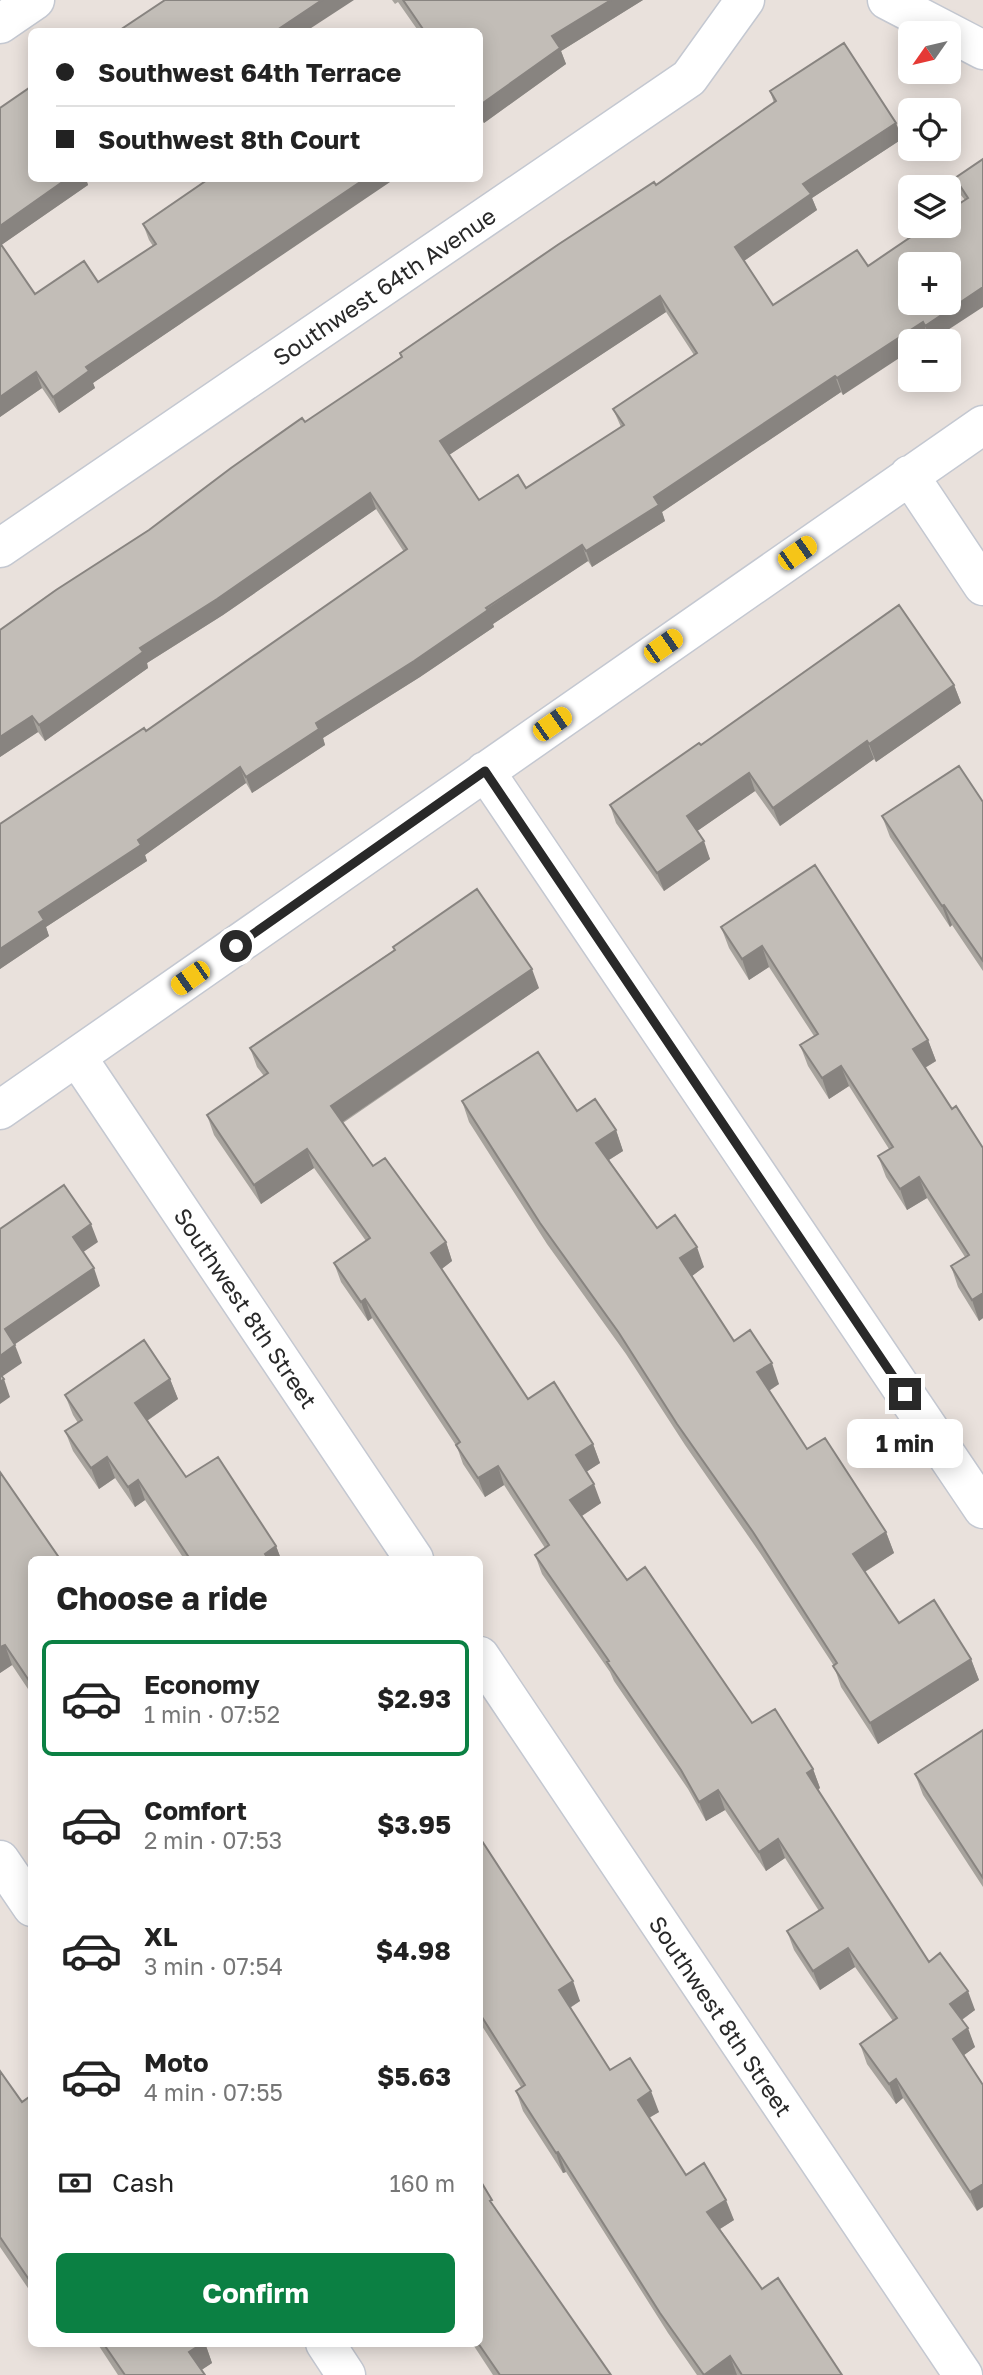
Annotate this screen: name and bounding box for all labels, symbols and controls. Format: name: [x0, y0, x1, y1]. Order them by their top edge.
north arrow: [898, 21, 961, 84]
map controls: [898, 21, 961, 392]
text: Southwest 64th Terrace: [98, 57, 401, 88]
button: locate: [898, 98, 961, 161]
text: Southwest 8th Court: [98, 124, 360, 155]
button: layers: [898, 175, 961, 238]
street label: Southwest 64th Avenue: [267, 201, 501, 371]
button: +: [898, 252, 961, 315]
button: −: [898, 329, 961, 392]
car: [774, 532, 821, 574]
car: [640, 625, 687, 667]
car: [529, 703, 576, 745]
route start: [220, 930, 252, 962]
car: [167, 957, 214, 999]
street label: Southwest 8th Street: [169, 1202, 323, 1414]
route end: [889, 1378, 921, 1410]
callout: 1 min: [847, 1418, 963, 1468]
text: 1 min: [876, 1429, 934, 1457]
text: Choose a ride: [56, 1579, 268, 1617]
icon: car: [60, 1667, 123, 1730]
text: Economy: [144, 1669, 260, 1700]
text: $2.93: [377, 1683, 451, 1714]
text: 1 min · 07:52: [144, 1700, 280, 1728]
icon: car: [60, 1793, 123, 1856]
text: Comfort: [144, 1795, 247, 1826]
text: $3.95: [377, 1809, 451, 1840]
text: 2 min · 07:53: [144, 1826, 282, 1854]
street label: Southwest 8th Street: [644, 1910, 798, 2122]
icon: car: [60, 1919, 123, 1982]
text: XL: [144, 1921, 178, 1952]
text: $4.98: [376, 1935, 451, 1966]
text: 3 min · 07:54: [144, 1952, 283, 1980]
icon: car: [60, 2045, 123, 2108]
text: Moto: [144, 2047, 209, 2078]
text: $5.63: [377, 2061, 451, 2092]
text: 4 min · 07:55: [144, 2078, 283, 2106]
icon: cash: [56, 2164, 94, 2202]
text: Cash: [112, 2167, 174, 2198]
text: 160 m: [390, 2169, 455, 2197]
button: Confirm: [56, 2253, 455, 2333]

